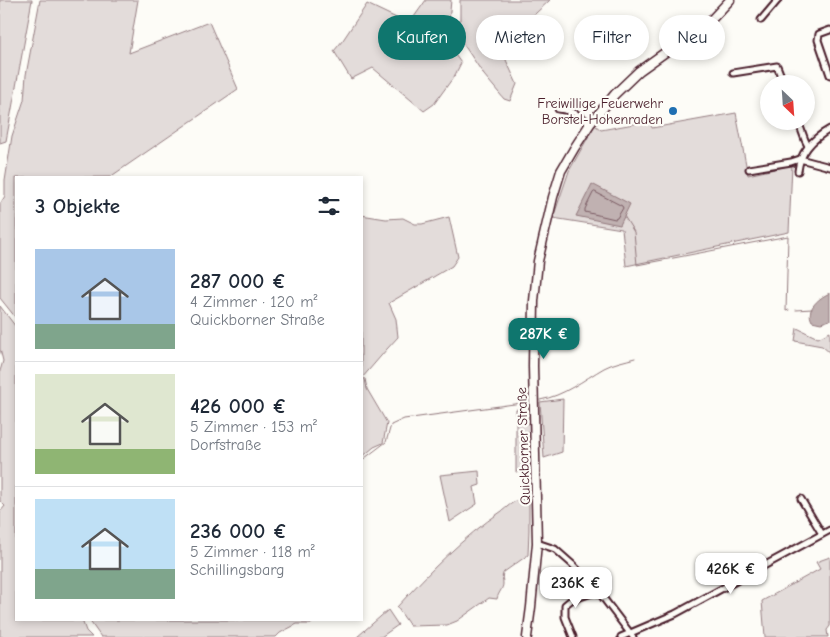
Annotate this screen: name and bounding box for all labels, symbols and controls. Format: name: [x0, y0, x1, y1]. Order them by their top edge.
chip: Kaufen: [378, 15, 466, 60]
chip: Mieten: [476, 15, 564, 60]
chip: Filter: [574, 15, 649, 60]
chip: Neu: [659, 15, 725, 60]
north arrow: [760, 75, 815, 130]
map controls: [760, 75, 815, 130]
place label: Freiwillige Feuerwehr Borstel-Hohenraden: [537, 95, 663, 128]
marker: Freiwillige Feuerwehr Borstel-Hohenraden: [667, 105, 679, 117]
icon: filters: [315, 192, 343, 220]
text: 3 Objekte: [35, 194, 120, 218]
icon: home: [75, 269, 135, 329]
text: 287 000 €: [190, 269, 286, 293]
text: 4 Zimmer · 120 m²: [190, 293, 317, 311]
text: Quickborner Straße: [190, 311, 325, 329]
pin: 287K €: [503, 318, 585, 360]
text: 287K €: [519, 325, 569, 343]
street label: Quickborner Straße: [513, 387, 534, 505]
icon: home: [75, 394, 135, 454]
text: 426 000 €: [190, 394, 287, 418]
text: 5 Zimmer · 153 m²: [190, 418, 317, 436]
text: Dorfstraße: [190, 436, 261, 454]
icon: home: [75, 519, 135, 579]
text: 236 000 €: [190, 519, 287, 543]
text: 5 Zimmer · 118 m²: [190, 543, 315, 561]
pin: 426K €: [690, 552, 772, 595]
text: 426K €: [706, 560, 756, 578]
text: Schillingsbarg: [190, 561, 285, 579]
pin: 236K €: [535, 566, 617, 609]
text: 236K €: [551, 574, 601, 592]

